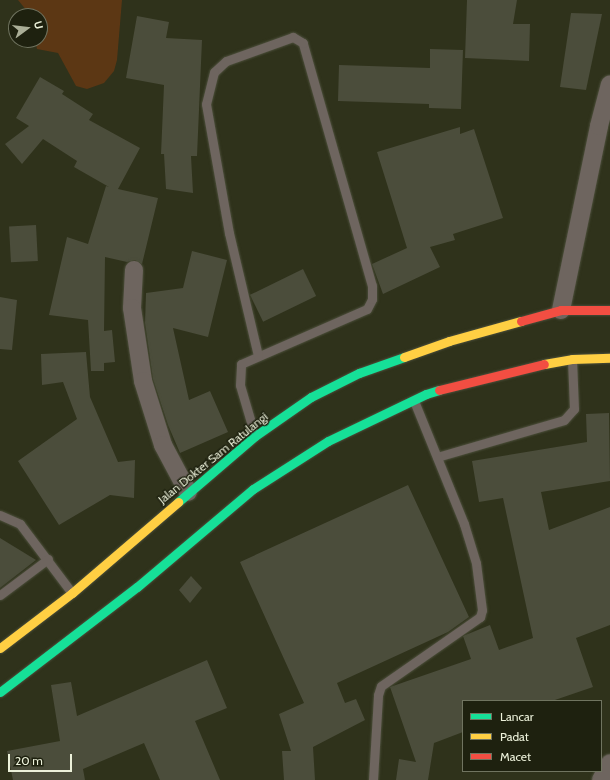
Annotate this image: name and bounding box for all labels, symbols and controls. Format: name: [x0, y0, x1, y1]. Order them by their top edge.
north arrow: [8, 8, 48, 48]
text: U: [31, 20, 46, 31]
street label: Jalan Dokter Sam Ratulangi: [155, 409, 271, 507]
legend: [462, 700, 602, 772]
text: Lancar: [500, 709, 533, 724]
text: Padat: [500, 729, 529, 744]
scale bar: [10, 746, 74, 772]
text: Macet: [500, 749, 531, 764]
text: 20 m: [15, 753, 43, 768]

